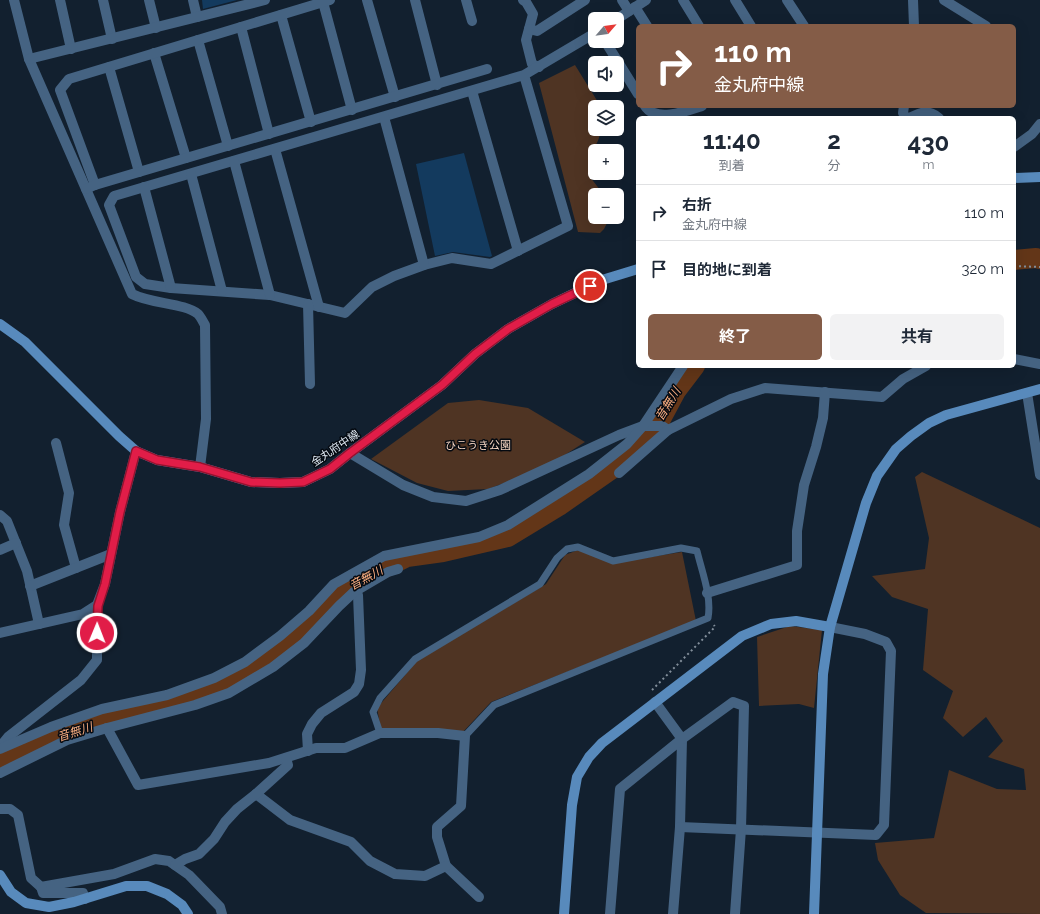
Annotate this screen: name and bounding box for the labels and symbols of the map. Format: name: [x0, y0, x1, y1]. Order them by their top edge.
north arrow: [588, 12, 624, 48]
pin: [573, 269, 607, 303]
water label: 音無川: [653, 383, 685, 423]
street label: 金丸府中線: [309, 428, 362, 469]
park label: ひこうき公園: [445, 439, 511, 452]
water label: 音無川: [347, 562, 387, 593]
position arrow: [76, 612, 118, 654]
water label: 音無川: [56, 719, 96, 744]

